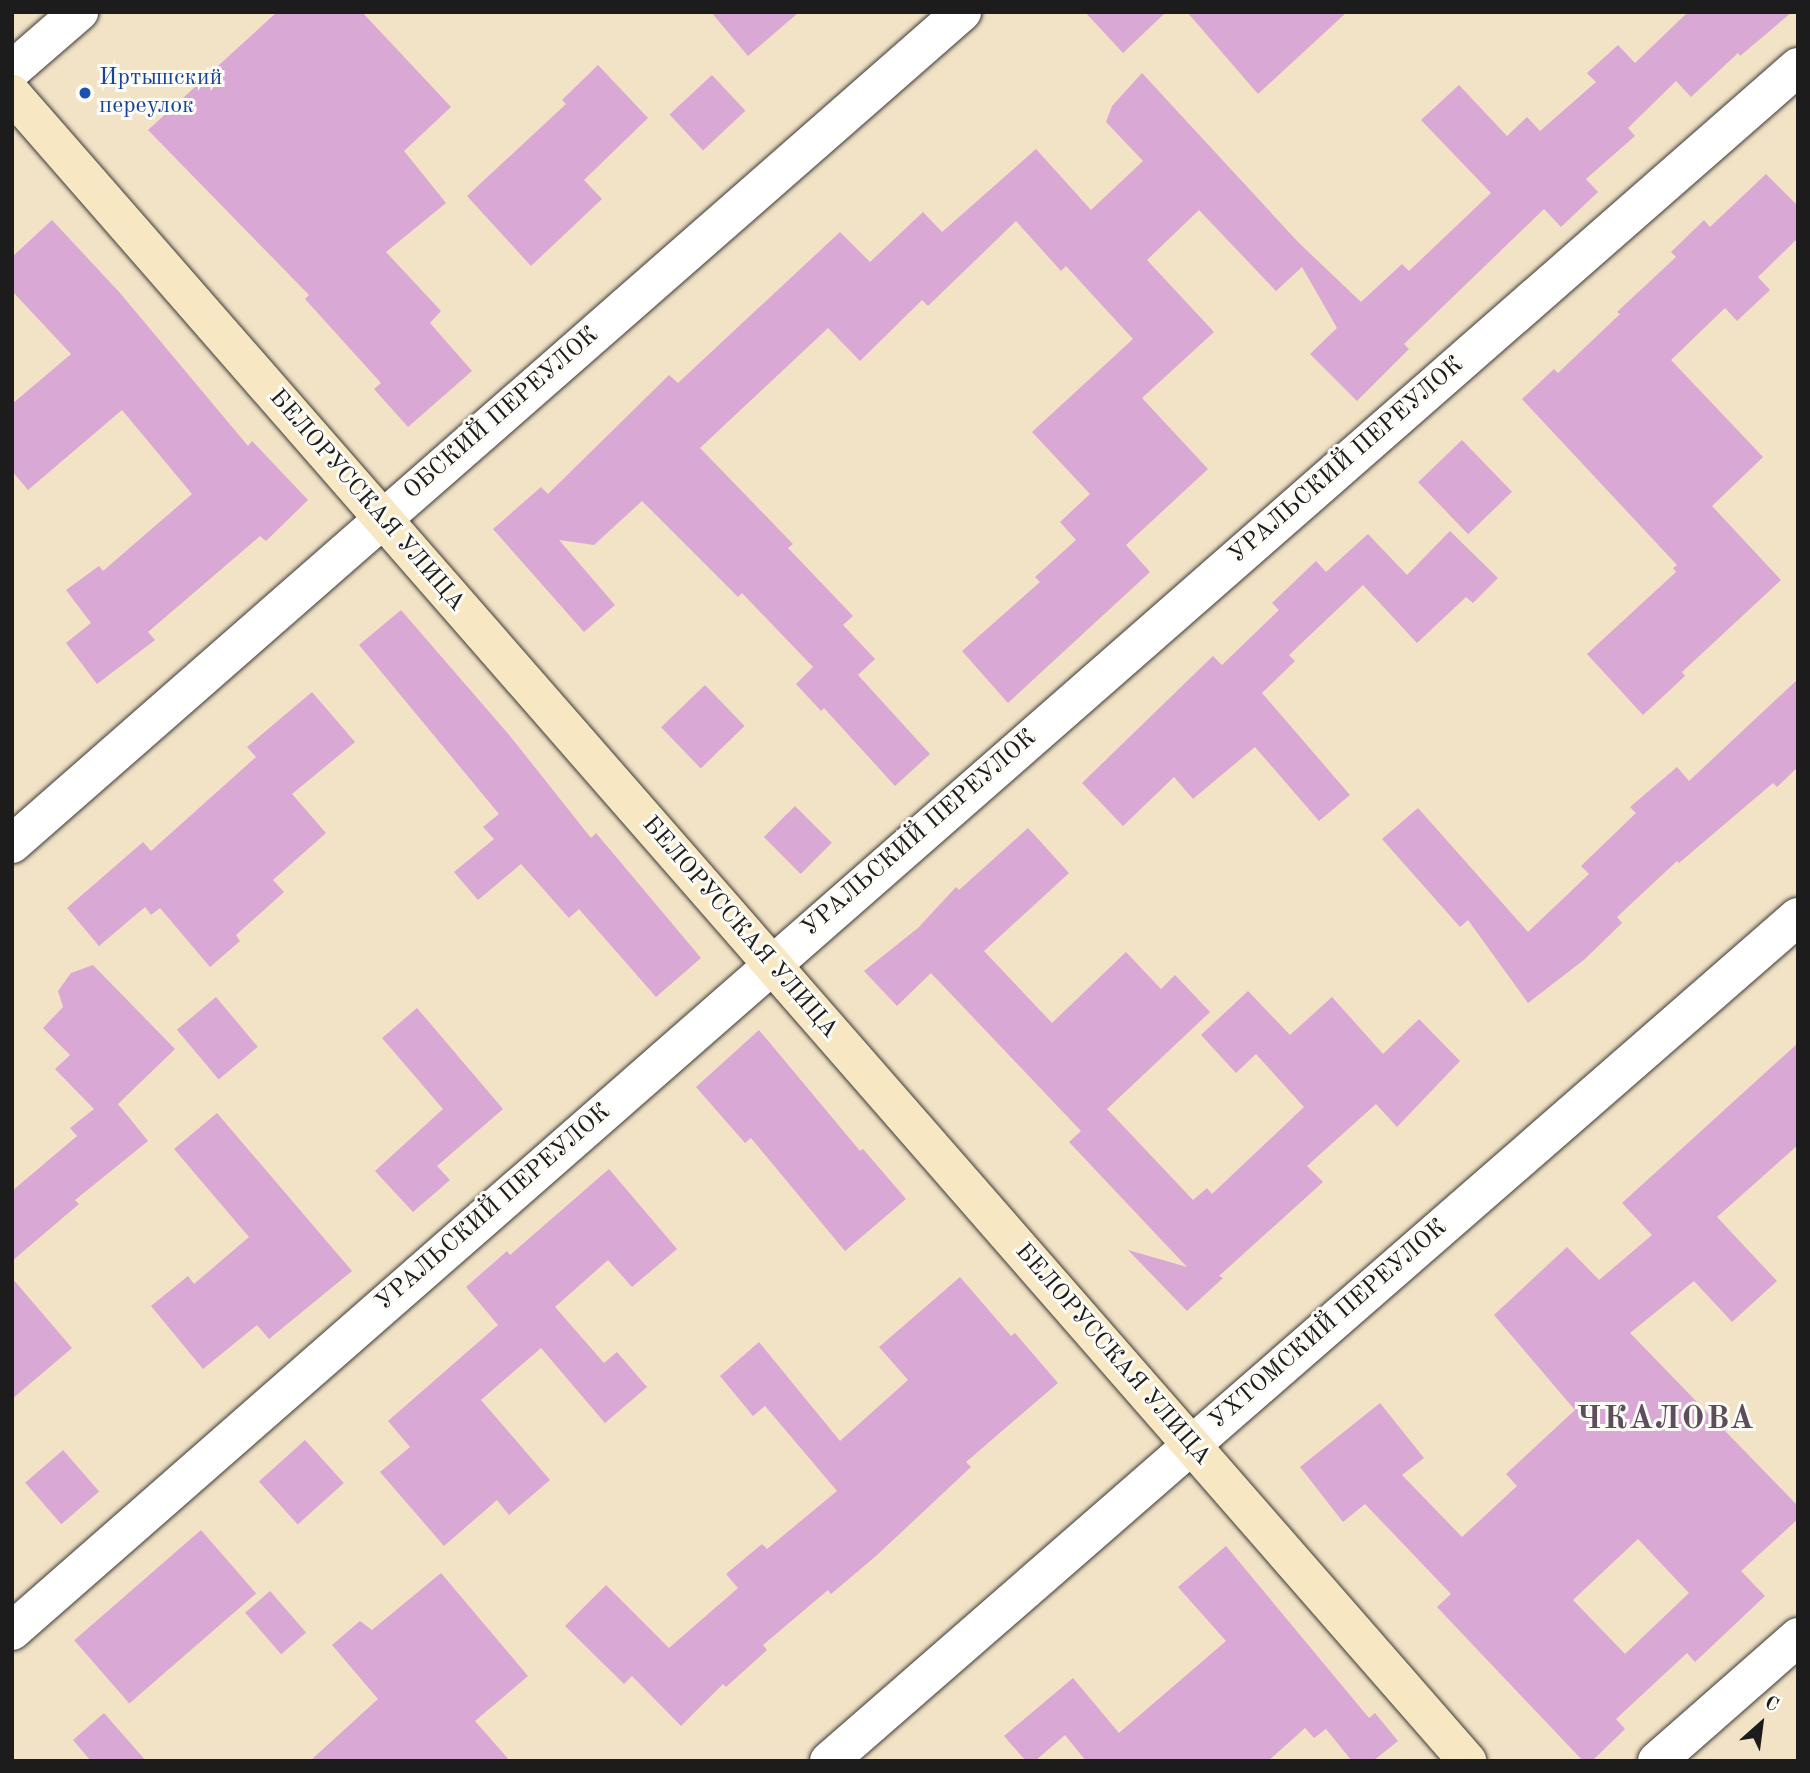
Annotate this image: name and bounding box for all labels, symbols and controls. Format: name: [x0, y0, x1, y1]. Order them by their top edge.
place label: Иртышский переулок: [99, 65, 222, 121]
marker: Иртышский переулок: [77, 85, 93, 101]
street label: ОБСКИЙ ПЕРЕУЛОК: [399, 322, 605, 506]
street label: УРАЛЬСКИЙ ПЕРЕУЛОК: [1224, 351, 1470, 571]
street label: БЕЛОРУССКАЯ УЛИЦА: [262, 384, 470, 618]
street label: УРАЛЬСКИЙ ПЕРЕУЛОК: [797, 724, 1043, 944]
street label: БЕЛОРУССКАЯ УЛИЦА: [635, 811, 843, 1045]
street label: УРАЛЬСКИЙ ПЕРЕУЛОК: [371, 1098, 617, 1318]
street label: УХТОМСКИЙ ПЕРЕУЛОК: [1204, 1214, 1454, 1436]
street label: БЕЛОРУССКАЯ УЛИЦА: [1008, 1238, 1216, 1472]
district label: ЧКАЛОВА: [1577, 1401, 1755, 1439]
north arrow: [1726, 1689, 1796, 1759]
text: С: [1761, 1694, 1781, 1716]

